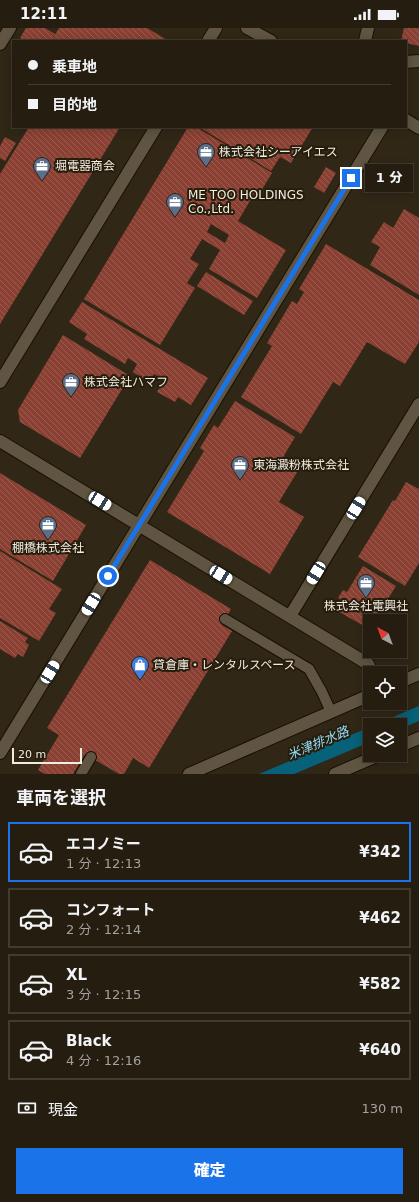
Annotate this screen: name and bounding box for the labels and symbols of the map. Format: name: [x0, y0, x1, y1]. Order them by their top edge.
office icon: 株式会社シーアイエス: [196, 142, 216, 167]
place label: 株式会社シーアイエス: [219, 145, 338, 159]
office icon: 堀電器商会: [32, 156, 52, 181]
place label: 堀電器商会: [55, 159, 115, 173]
callout: 1 分: [365, 164, 413, 192]
route end: [342, 169, 360, 187]
place label: ME TOO HOLDINGS Co.,Ltd.: [188, 188, 304, 216]
office icon: ME TOO HOLDINGS Co.,Ltd.: [165, 192, 185, 217]
office icon: 株式会社ハマフ: [61, 372, 81, 397]
place label: 株式会社ハマフ: [84, 375, 168, 389]
office icon: 東海澱粉株式会社: [230, 455, 250, 480]
place label: 東海澱粉株式会社: [253, 458, 349, 472]
car: [87, 490, 113, 512]
car: [345, 495, 367, 521]
office icon: 棚橋株式会社: [38, 515, 58, 540]
place label: 棚橋株式会社: [12, 541, 84, 555]
car: [305, 560, 327, 586]
car: [208, 564, 234, 586]
route start: [99, 567, 117, 585]
office icon: 株式会社電興社: [356, 573, 376, 598]
car: [80, 591, 102, 617]
place label: 株式会社電興社: [324, 599, 408, 613]
north arrow: [363, 614, 407, 658]
shop icon: 貸倉庫・レンタルスペース: [130, 655, 150, 680]
place label: 貸倉庫・レンタルスペース: [153, 658, 296, 672]
car: [39, 659, 61, 685]
water label: 米津排水路: [285, 723, 352, 763]
scale bar: [12, 746, 82, 765]

